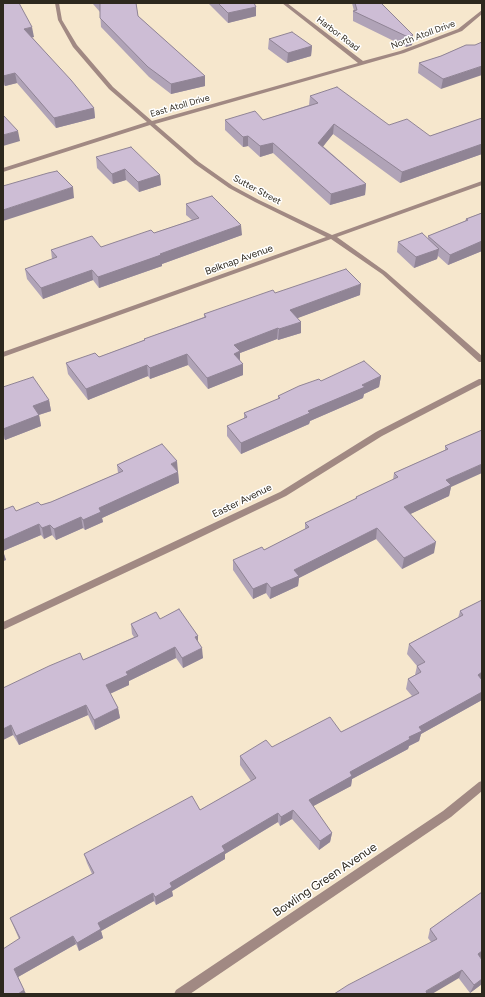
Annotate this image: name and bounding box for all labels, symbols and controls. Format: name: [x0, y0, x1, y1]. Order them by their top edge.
street label: Harbor Road: [314, 14, 362, 54]
street label: North Atoll Drive: [389, 18, 457, 52]
street label: East Atoll Drive: [149, 92, 211, 120]
street label: Sutter Street: [231, 173, 283, 207]
street label: Belknap Avenue: [203, 242, 275, 278]
street label: Easter Avenue: [210, 481, 274, 521]
street label: Bowling Green Avenue: [270, 840, 380, 920]

